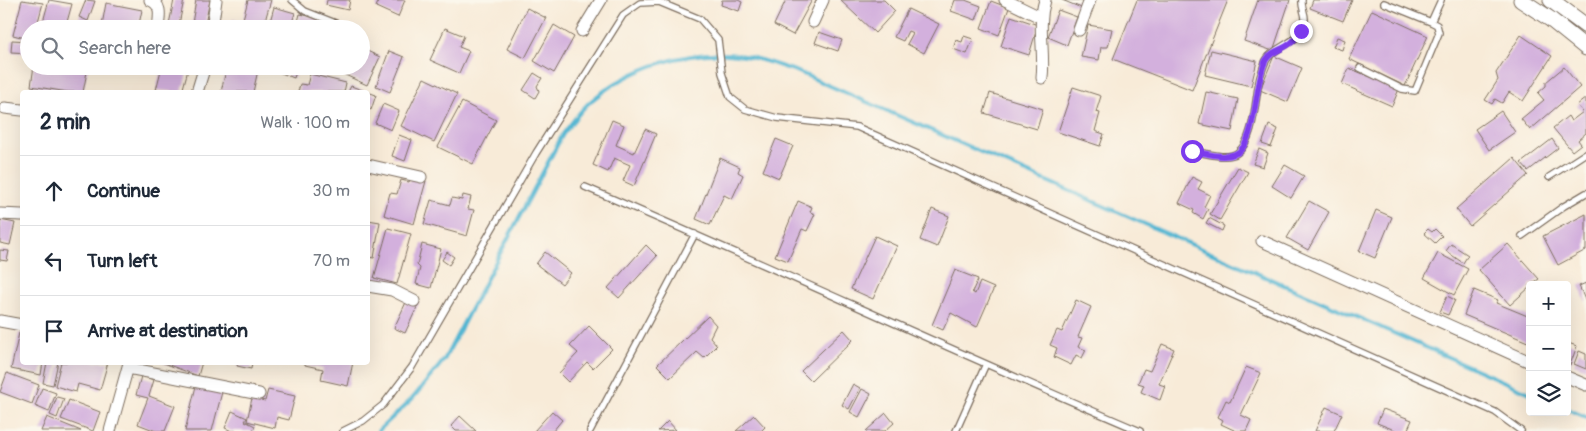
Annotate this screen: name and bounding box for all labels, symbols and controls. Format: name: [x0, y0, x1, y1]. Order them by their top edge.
search box: [20, 20, 370, 75]
route end: [1290, 20, 1313, 43]
icon: search: [38, 34, 66, 62]
text: Search here: [78, 36, 171, 60]
text: 2 min: [40, 109, 90, 136]
text: Walk · 100 m: [261, 113, 350, 133]
route start: [1181, 140, 1204, 163]
icon: ahead: [40, 177, 68, 205]
text: Continue: [87, 179, 160, 203]
text: 30 m: [312, 181, 350, 201]
icon: left: [40, 247, 68, 275]
text: Turn left: [87, 249, 157, 273]
text: 70 m: [313, 251, 350, 271]
map controls: [1526, 281, 1571, 416]
button: +: [1526, 281, 1571, 326]
icon: arrive: [40, 317, 68, 345]
text: Arrive at destination: [87, 319, 248, 343]
button: −: [1526, 326, 1571, 371]
button: layers: [1526, 371, 1571, 416]

